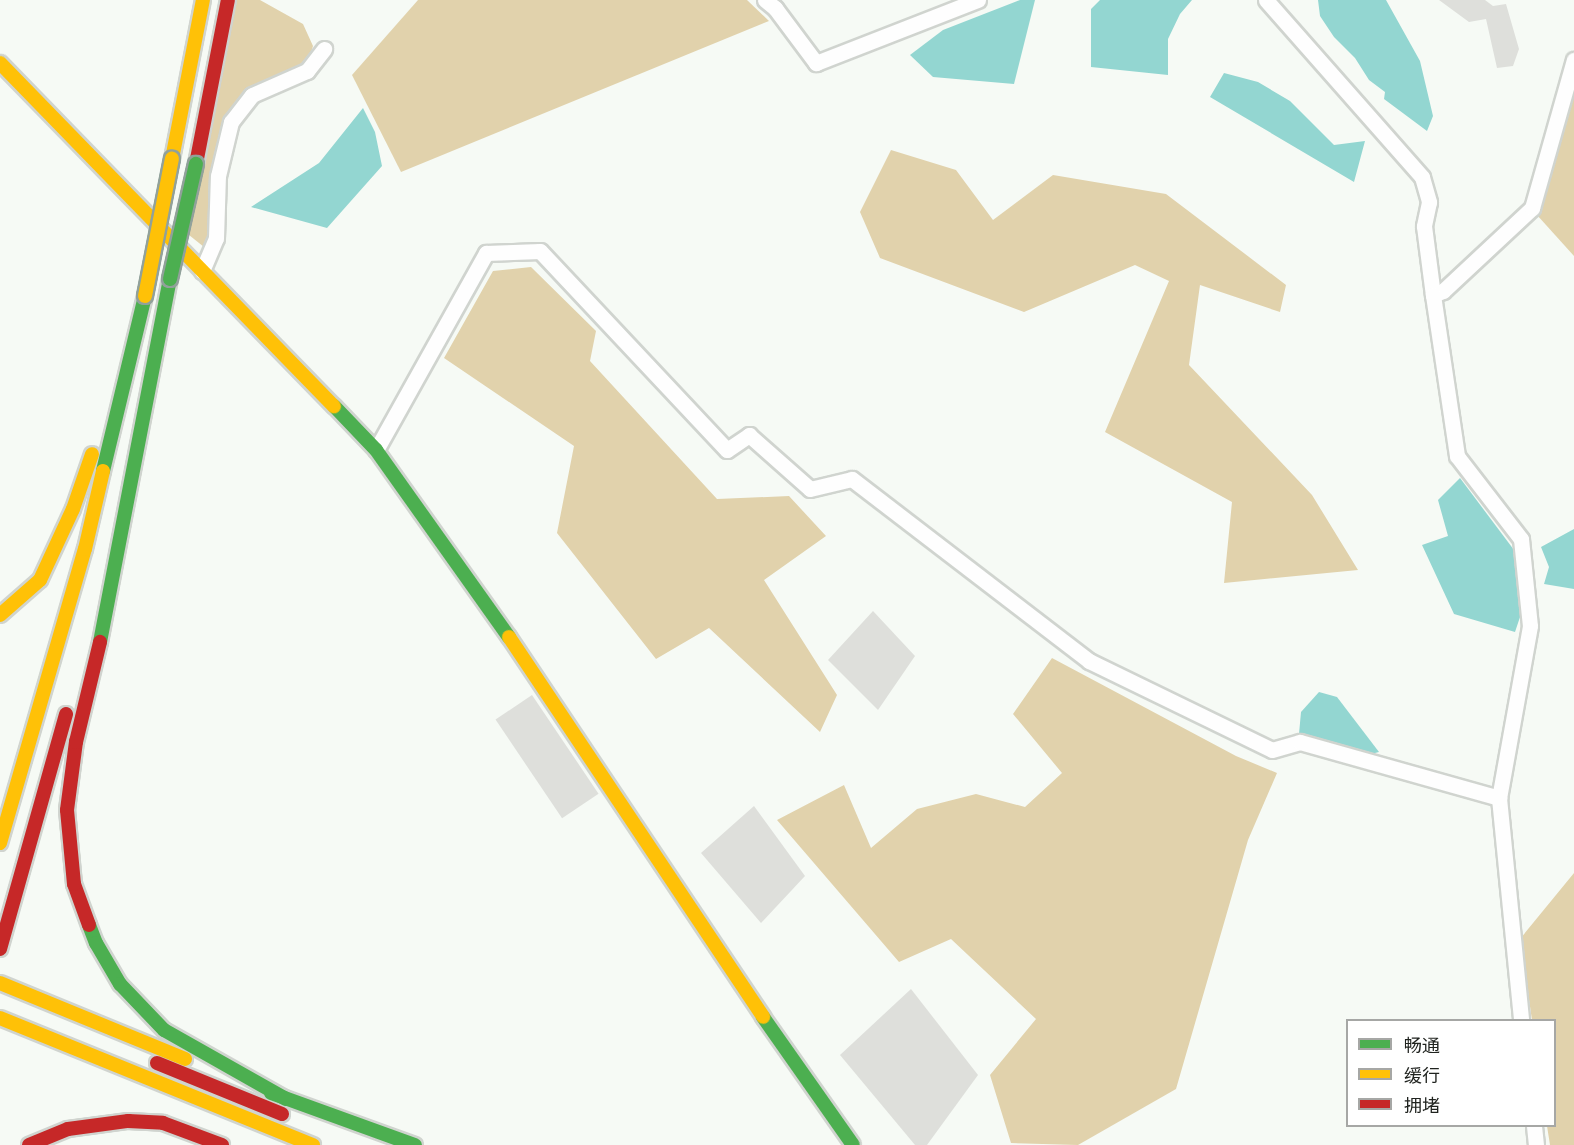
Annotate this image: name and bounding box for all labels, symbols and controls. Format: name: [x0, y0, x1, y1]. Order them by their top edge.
legend: [1346, 1019, 1556, 1127]
text: 畅通: [1404, 1035, 1440, 1057]
text: 缓行: [1404, 1065, 1440, 1087]
text: 拥堵: [1404, 1095, 1440, 1117]

